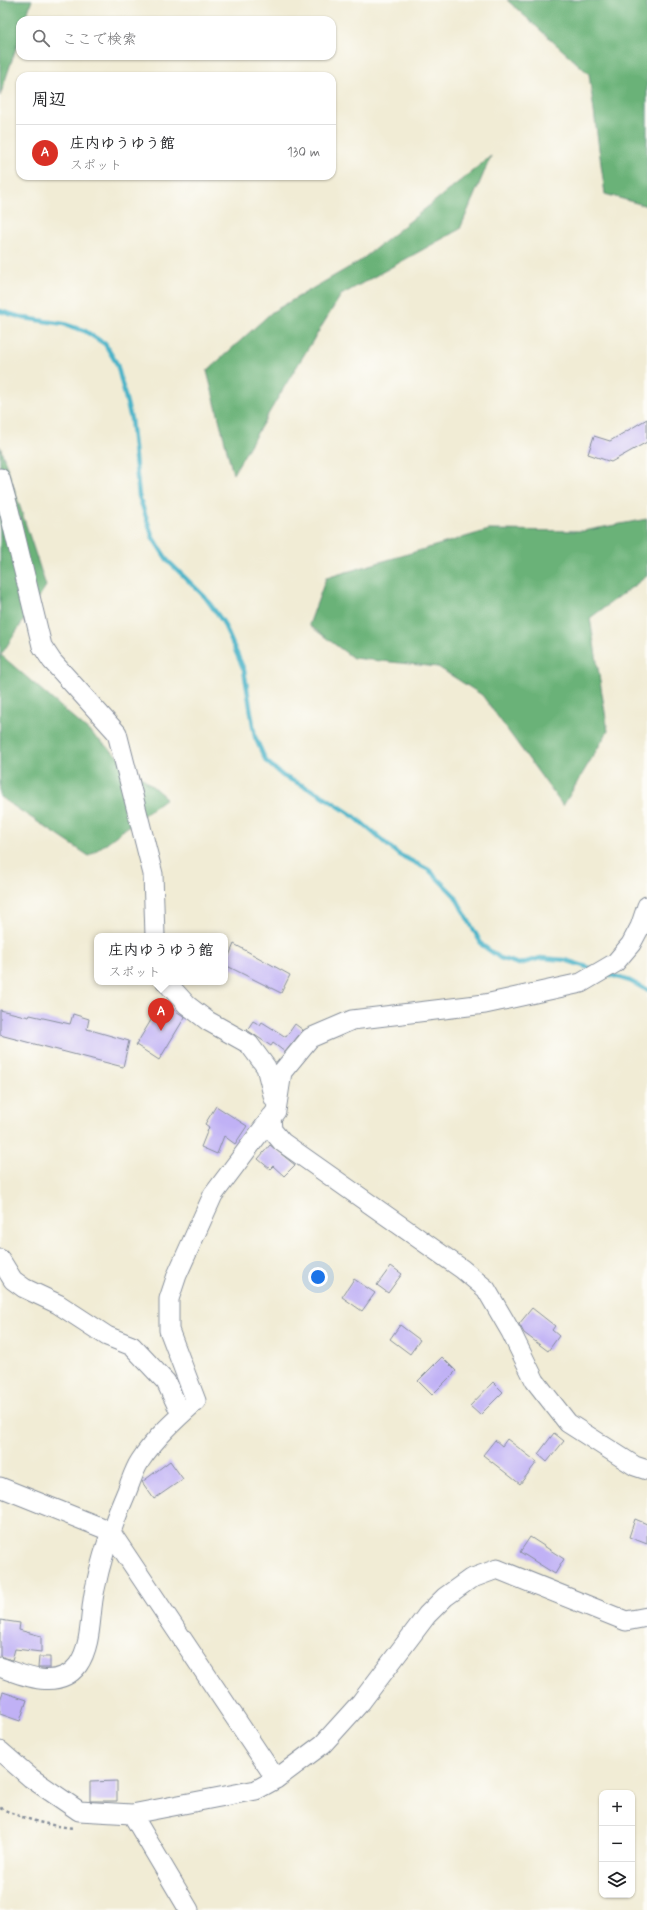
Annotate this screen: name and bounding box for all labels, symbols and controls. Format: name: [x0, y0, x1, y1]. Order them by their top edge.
search box: [16, 16, 336, 60]
icon: search: [30, 27, 52, 49]
text: ここで検索: [62, 30, 137, 50]
text: 周辺: [32, 89, 66, 111]
text: 庄内ゆうゆう館: [70, 134, 175, 154]
text: A: [41, 144, 49, 161]
text: 130 m: [287, 144, 320, 161]
text: スポット: [70, 157, 122, 174]
popup: [94, 933, 228, 985]
text: 庄内ゆうゆう館: [108, 941, 214, 961]
text: スポット: [108, 964, 161, 981]
pin: A: [148, 998, 174, 1031]
your location: [308, 1267, 328, 1287]
map controls: [599, 1790, 635, 1898]
button: +: [599, 1790, 635, 1826]
button: −: [599, 1826, 635, 1862]
button: layers: [599, 1862, 635, 1898]

